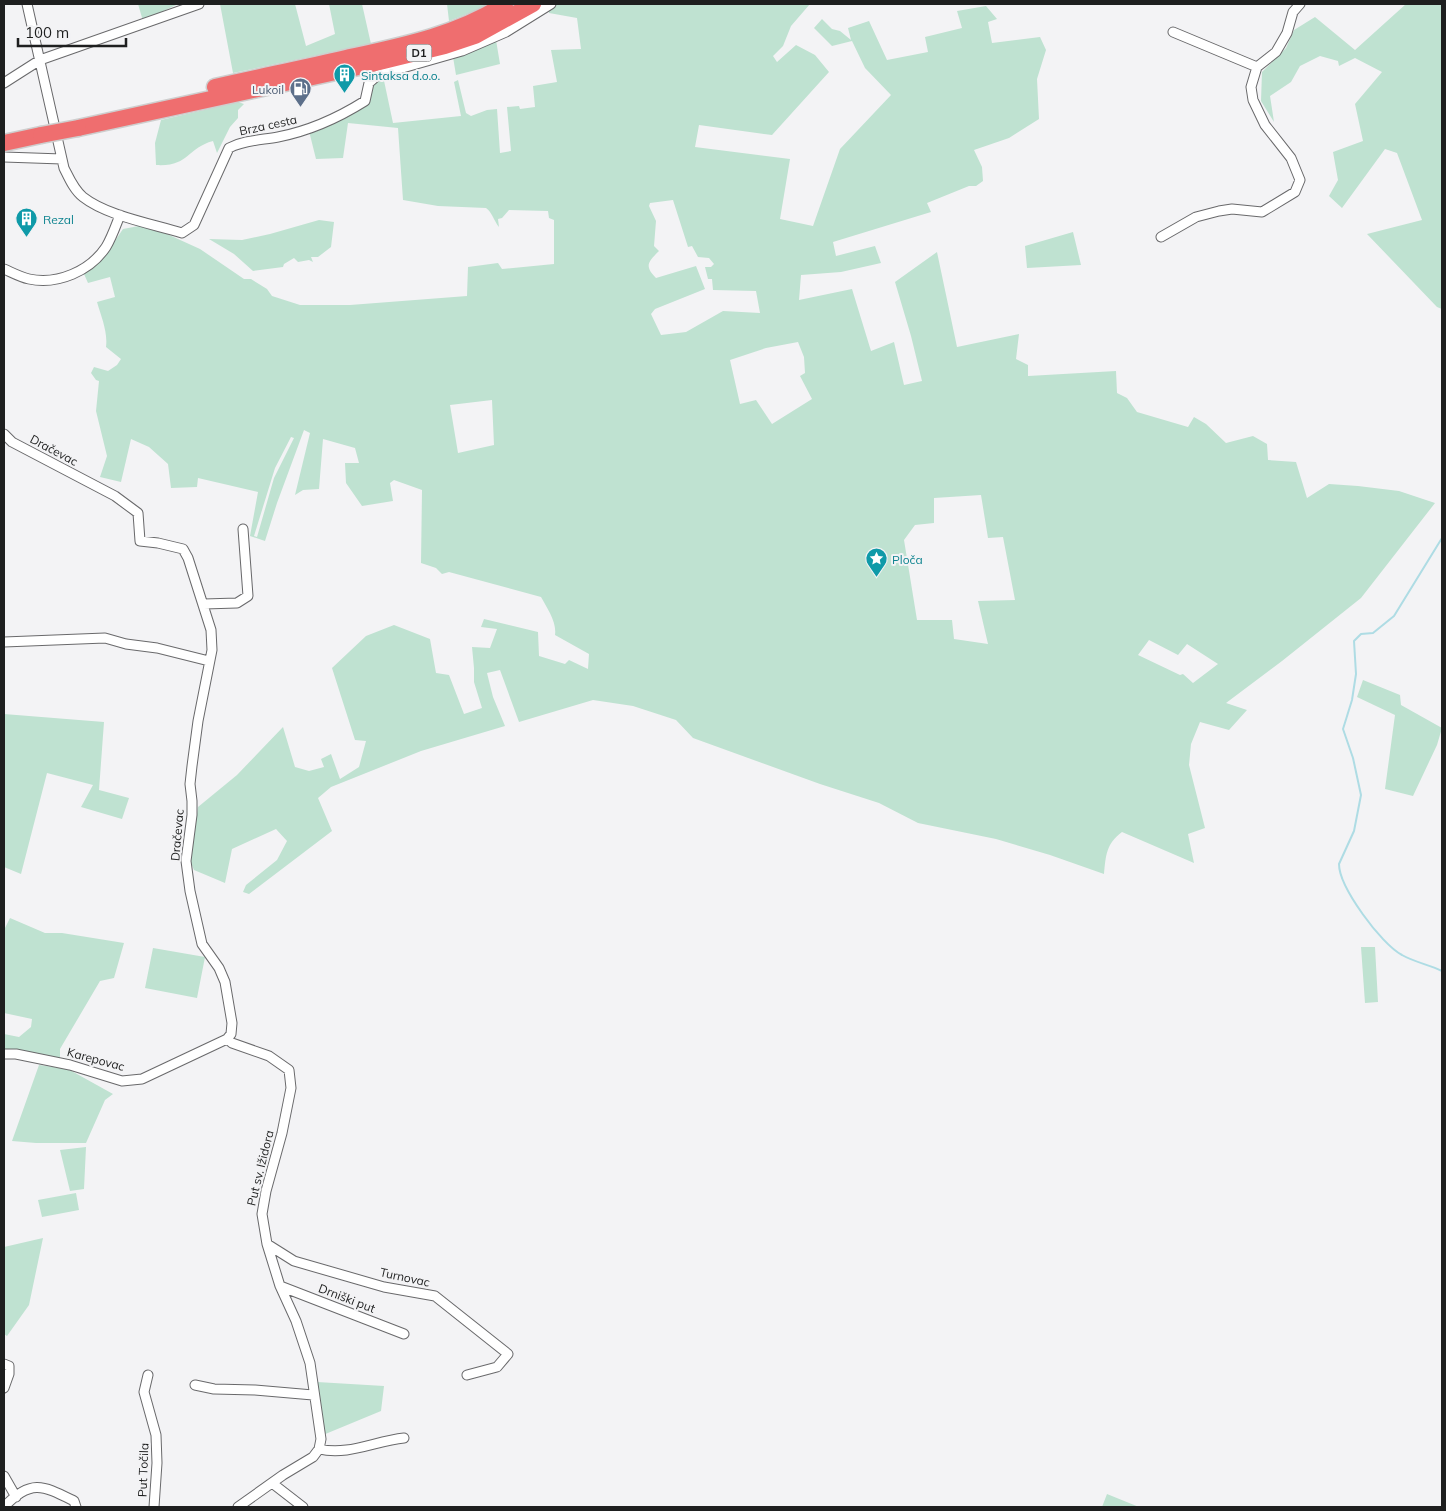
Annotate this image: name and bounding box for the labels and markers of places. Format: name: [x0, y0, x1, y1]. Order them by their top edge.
building icon: Sintaksa d.o.o.: [333, 63, 357, 94]
place label: Sintaksa d.o.o.: [361, 68, 440, 83]
fuel station icon: Lukoil: [288, 77, 312, 108]
place label: Lukoil: [252, 82, 284, 97]
building icon: Rezal: [15, 207, 39, 238]
place label: Rezal: [43, 212, 74, 227]
place icon: Ploča: [864, 547, 888, 578]
place label: Ploča: [892, 552, 923, 567]

